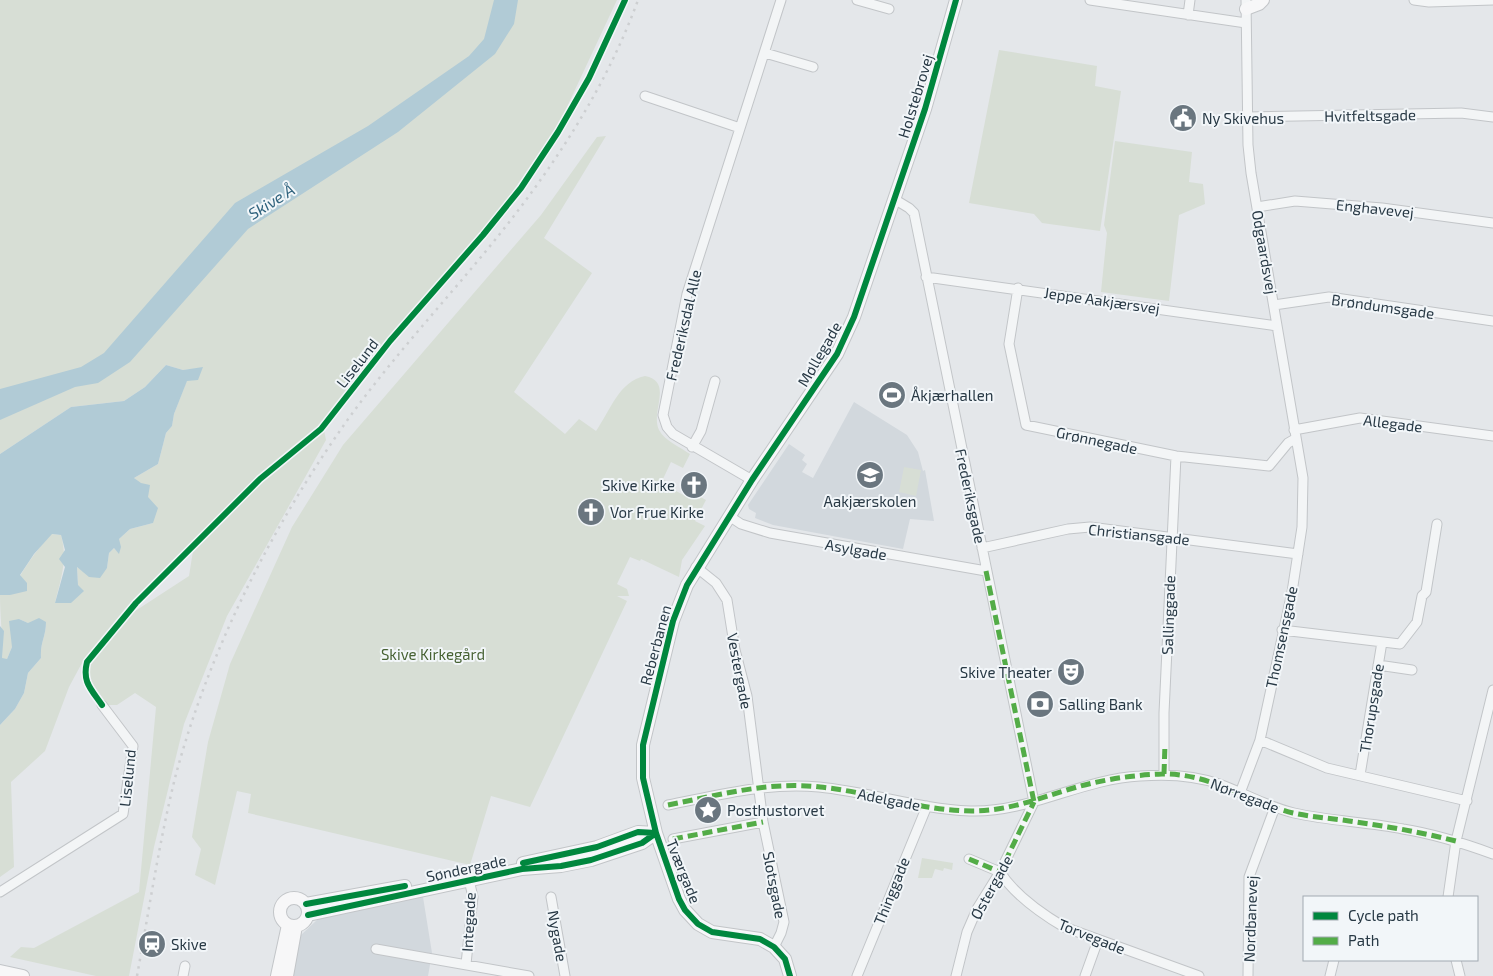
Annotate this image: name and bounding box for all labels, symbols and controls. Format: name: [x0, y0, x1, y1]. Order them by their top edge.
street label: Holstebrovej: [894, 52, 937, 140]
public building icon: Ny Skivehus: [1168, 103, 1198, 133]
street label: Hvitfeltsgade: [1324, 105, 1416, 125]
place label: Ny Skivehus: [1202, 109, 1284, 127]
water label: Skive Å: [244, 179, 298, 223]
street label: Enghavevej: [1335, 195, 1415, 222]
street label: Odgaardsvej: [1248, 209, 1281, 296]
street label: Frederiksdal Alle: [661, 268, 705, 382]
street label: Jeppe Aakjærsvej: [1043, 283, 1161, 318]
street label: Brøndumsgade: [1330, 290, 1436, 322]
street label: Møllegade: [793, 318, 845, 390]
street label: Liselund: [332, 335, 382, 391]
sports icon: Åkjærhallen: [877, 380, 907, 410]
place label: Åkjærhallen: [911, 386, 993, 405]
street label: Allegade: [1362, 410, 1424, 436]
street label: Grønnegade: [1055, 423, 1139, 457]
street label: Frederiksgade: [952, 447, 990, 545]
school or university icon: Aakjærskolen: [855, 460, 885, 490]
church icon: Skive Kirke: [679, 470, 709, 500]
place label: Skive Kirke: [602, 476, 675, 494]
place label: Aakjærskolen: [824, 492, 916, 511]
church icon: Vor Frue Kirke: [576, 497, 606, 527]
place label: Vor Frue Kirke: [610, 503, 704, 521]
street label: Christiansgade: [1087, 520, 1191, 548]
street label: Asylgade: [824, 535, 888, 563]
street label: Sallinggade: [1158, 575, 1178, 655]
street label: Thomsensgade: [1261, 584, 1301, 690]
street label: Reberbanen: [636, 603, 674, 687]
street label: Vestergade: [724, 631, 756, 711]
park label: Skive Kirkegård: [381, 645, 485, 663]
theatre icon: Skive Theater: [1056, 657, 1086, 687]
street label: Thorupsgade: [1355, 662, 1387, 754]
place label: Skive Theater: [960, 663, 1052, 681]
bank icon: Salling Bank: [1025, 689, 1055, 719]
place label: Salling Bank: [1059, 695, 1143, 713]
street label: Liselund: [115, 749, 139, 807]
street label: Nørregade: [1208, 774, 1282, 816]
street label: Adelgade: [856, 784, 922, 814]
place icon: Posthustorvet: [693, 795, 723, 825]
place label: Posthustorvet: [727, 801, 825, 819]
street label: Tværgade: [663, 836, 705, 906]
street label: Slotsgade: [760, 850, 790, 920]
street label: Søndergade: [424, 851, 508, 885]
street label: Østergade: [966, 852, 1016, 922]
street label: Thinggade: [869, 855, 913, 927]
street label: Nordbanevej: [1239, 875, 1262, 963]
street label: Integade: [457, 892, 479, 952]
legend: [1303, 896, 1478, 961]
text: Cycle path: [1348, 906, 1419, 924]
street label: Nygade: [545, 909, 571, 963]
street label: Torvegade: [1056, 914, 1128, 958]
station icon: Skive: [137, 929, 167, 959]
text: Path: [1348, 931, 1379, 949]
place label: Skive: [171, 935, 207, 953]

